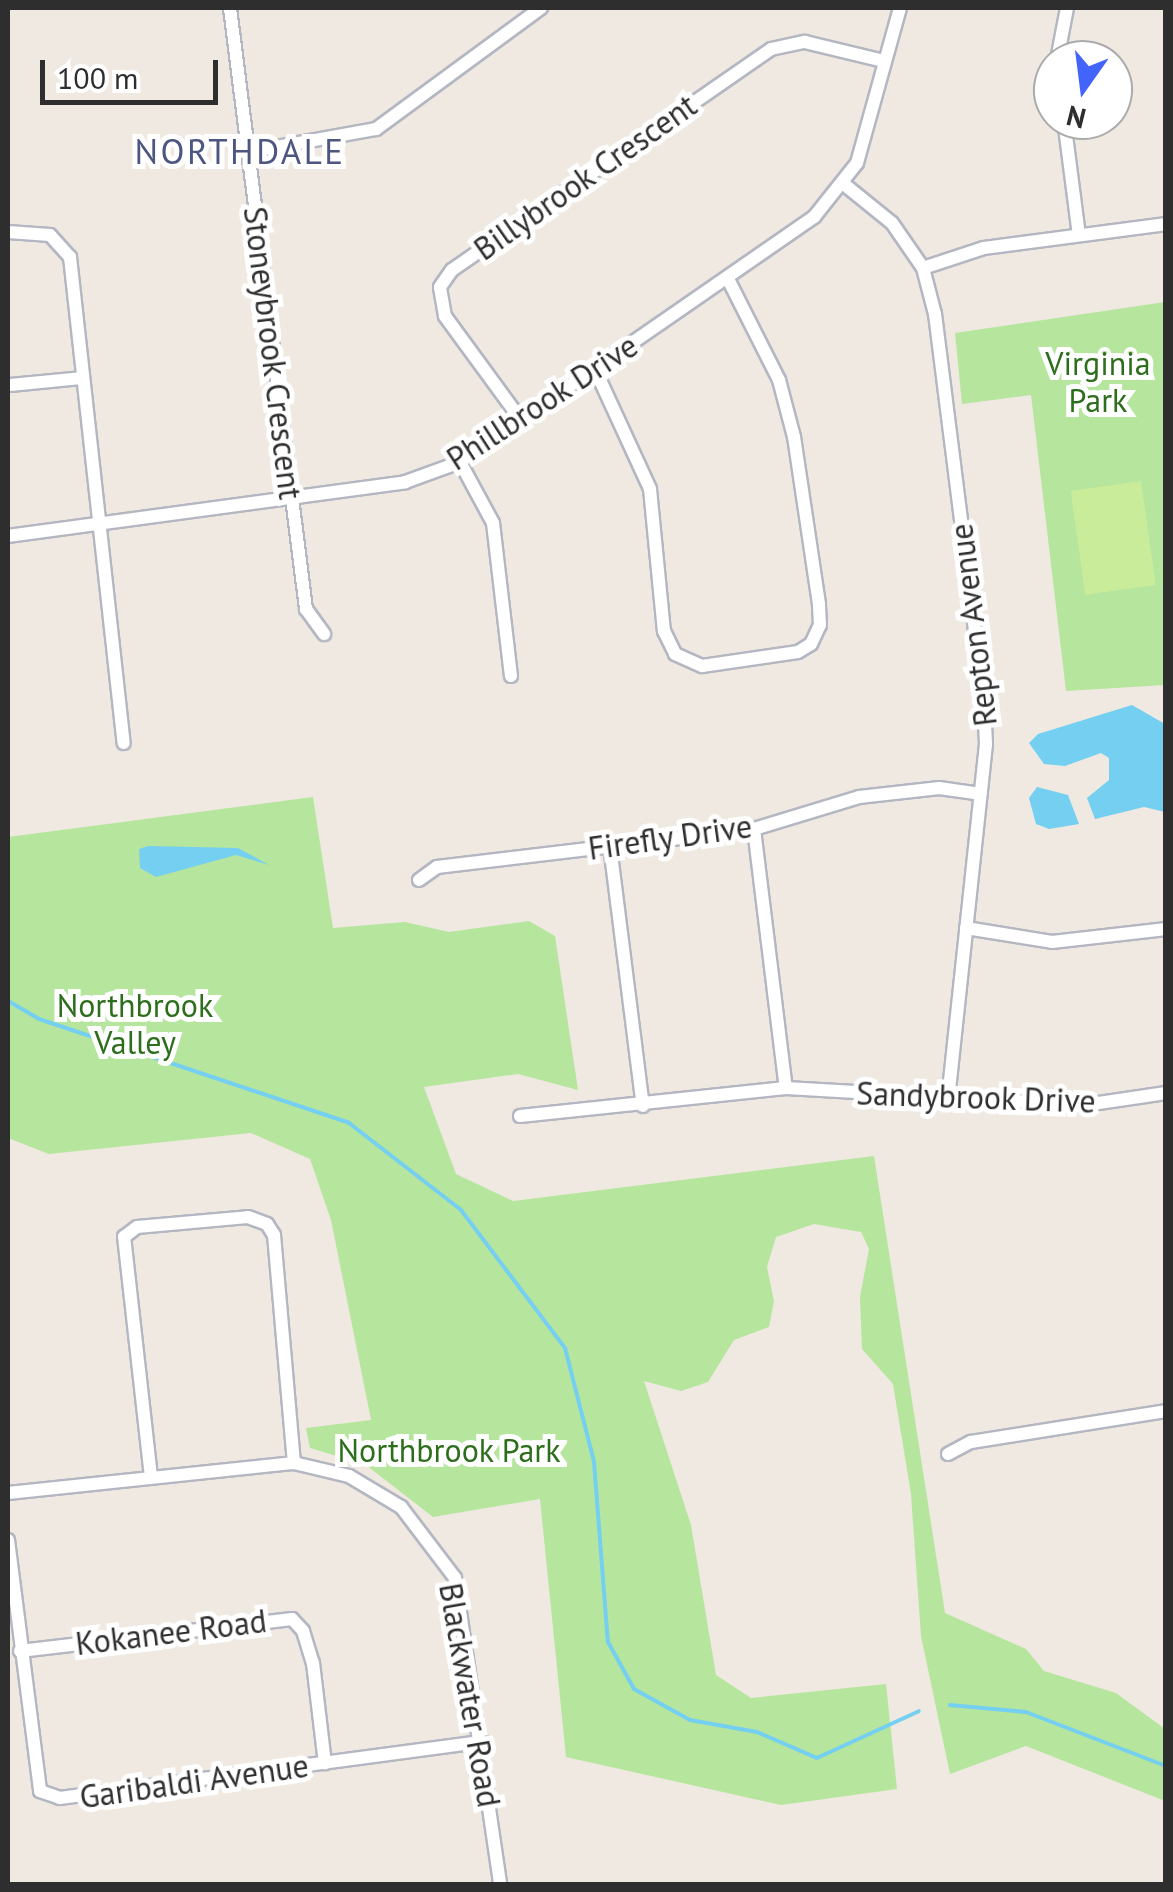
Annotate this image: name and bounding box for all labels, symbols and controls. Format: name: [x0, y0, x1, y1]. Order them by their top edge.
scale bar: [45, 40, 222, 102]
north arrow: [1033, 40, 1133, 140]
text: 100 m: [57, 58, 138, 97]
street label: Billybrook Crescent: [466, 86, 704, 268]
text: N: [1063, 97, 1090, 138]
district label: NORTHDALE: [135, 130, 345, 172]
street label: Stoneybrook Crescent: [236, 204, 310, 502]
street label: Phillbrook Drive: [439, 326, 645, 478]
park label: Virginia Park: [1045, 345, 1151, 420]
street label: Repton Avenue: [941, 521, 1005, 729]
street label: Firefly Drive: [585, 806, 755, 868]
park label: Northbrook Valley: [57, 987, 213, 1062]
street label: Sandybrook Drive: [855, 1074, 1097, 1120]
park label: Northbrook Park: [337, 1431, 561, 1469]
street label: Blackwater Road: [431, 1580, 509, 1810]
street label: Kokanee Road: [73, 1601, 269, 1663]
street label: Garibaldi Avenue: [77, 1746, 311, 1816]

